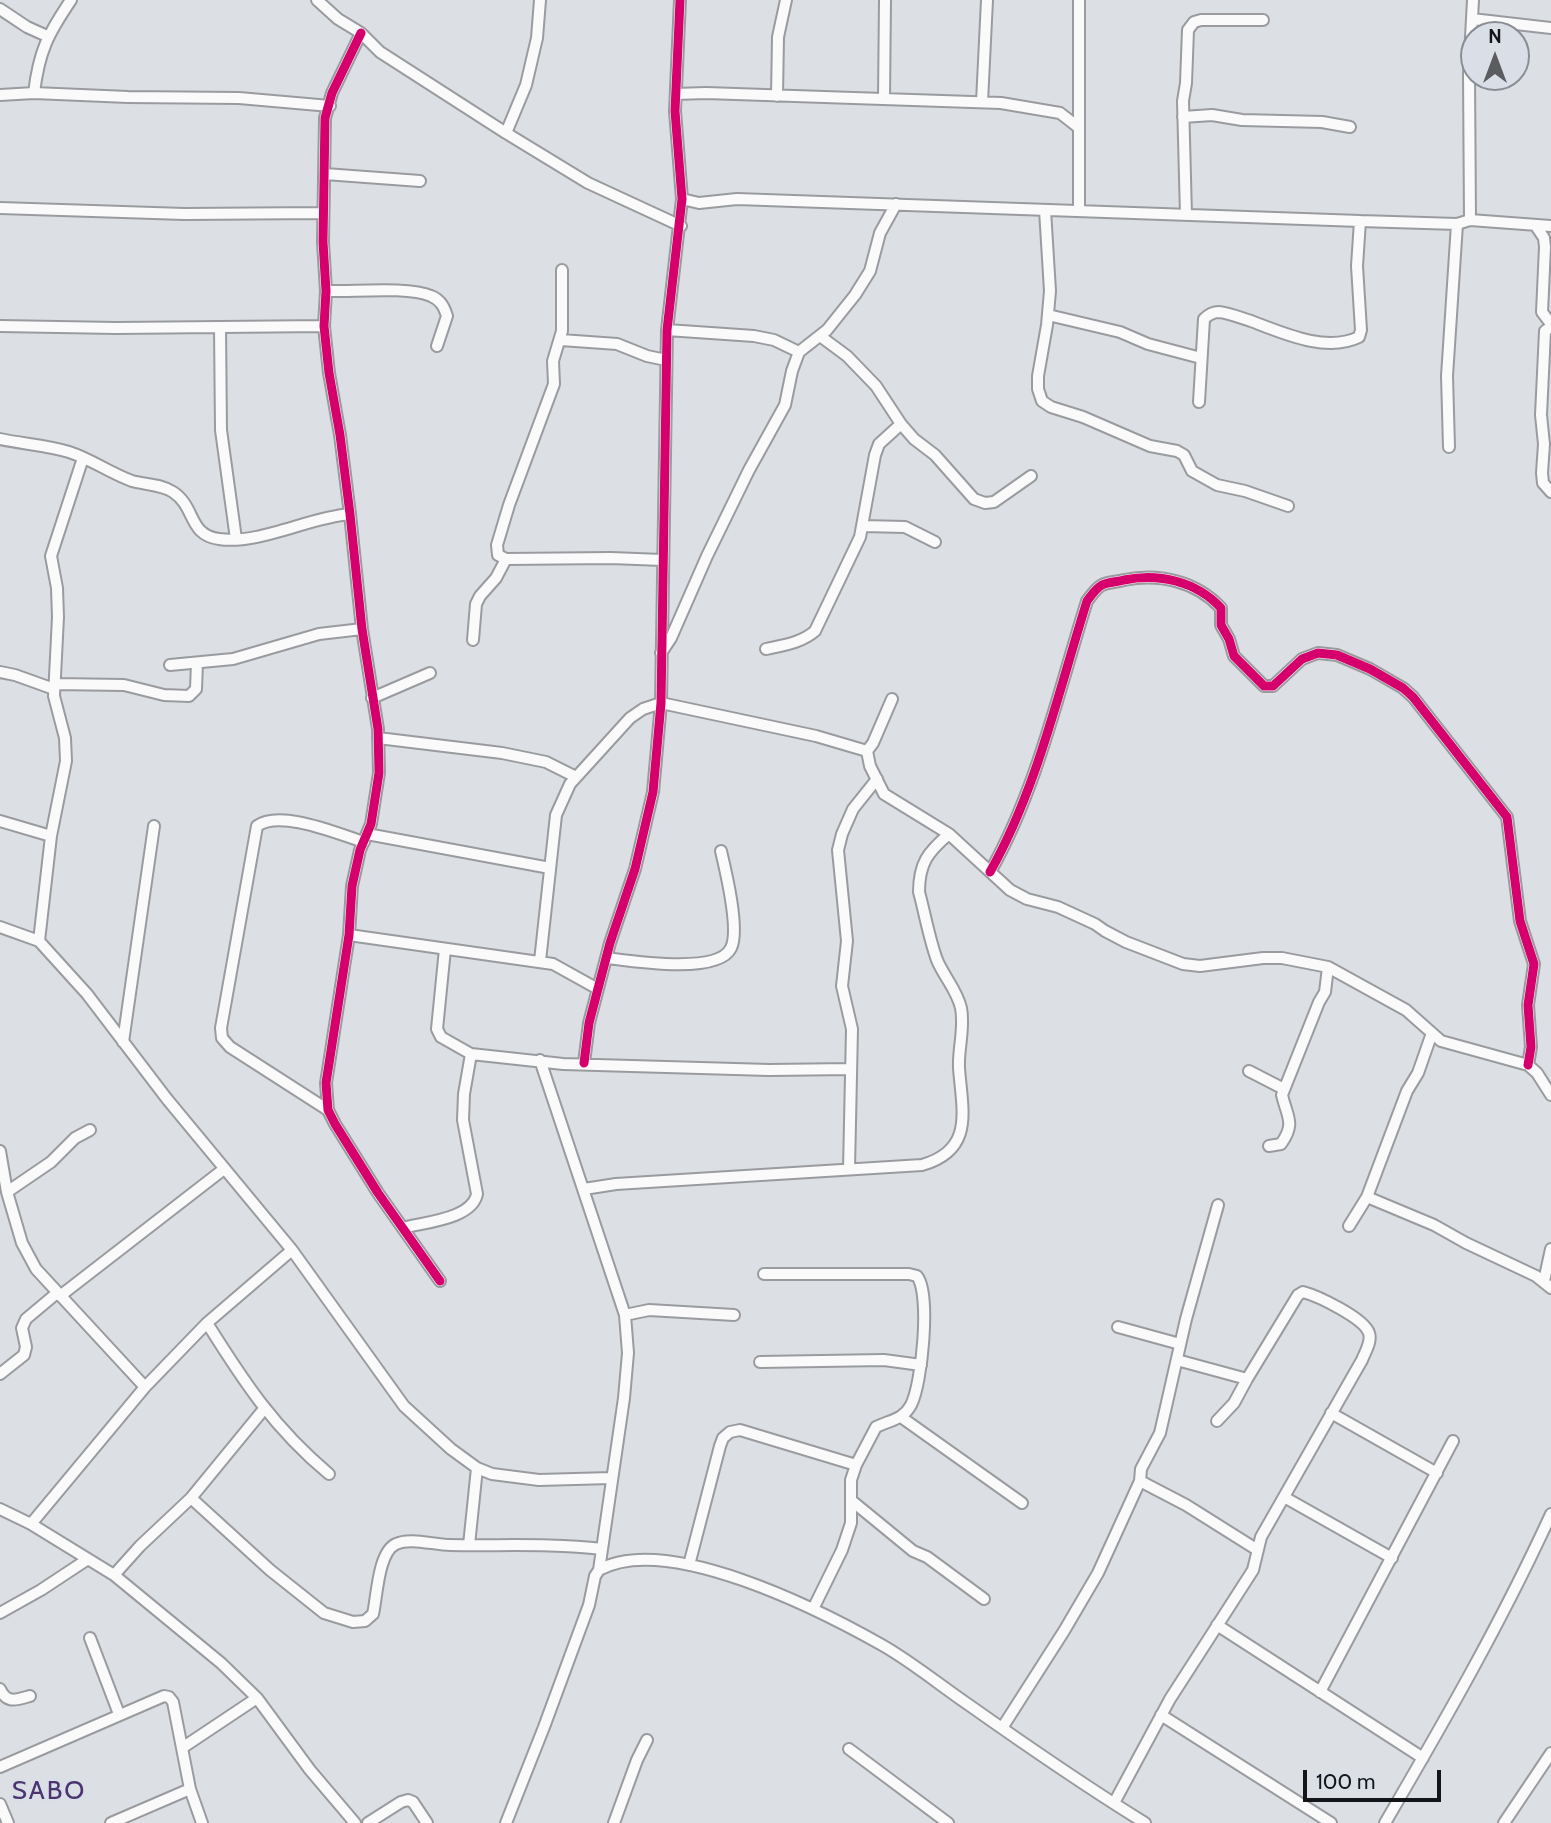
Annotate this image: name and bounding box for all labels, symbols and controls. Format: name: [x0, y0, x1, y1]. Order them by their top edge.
north arrow: [1460, 21, 1530, 91]
text: N: [1488, 25, 1502, 48]
scale bar: [1306, 1756, 1444, 1800]
text: 100 m: [1316, 1769, 1375, 1794]
district label: SABO: [12, 1775, 86, 1807]

